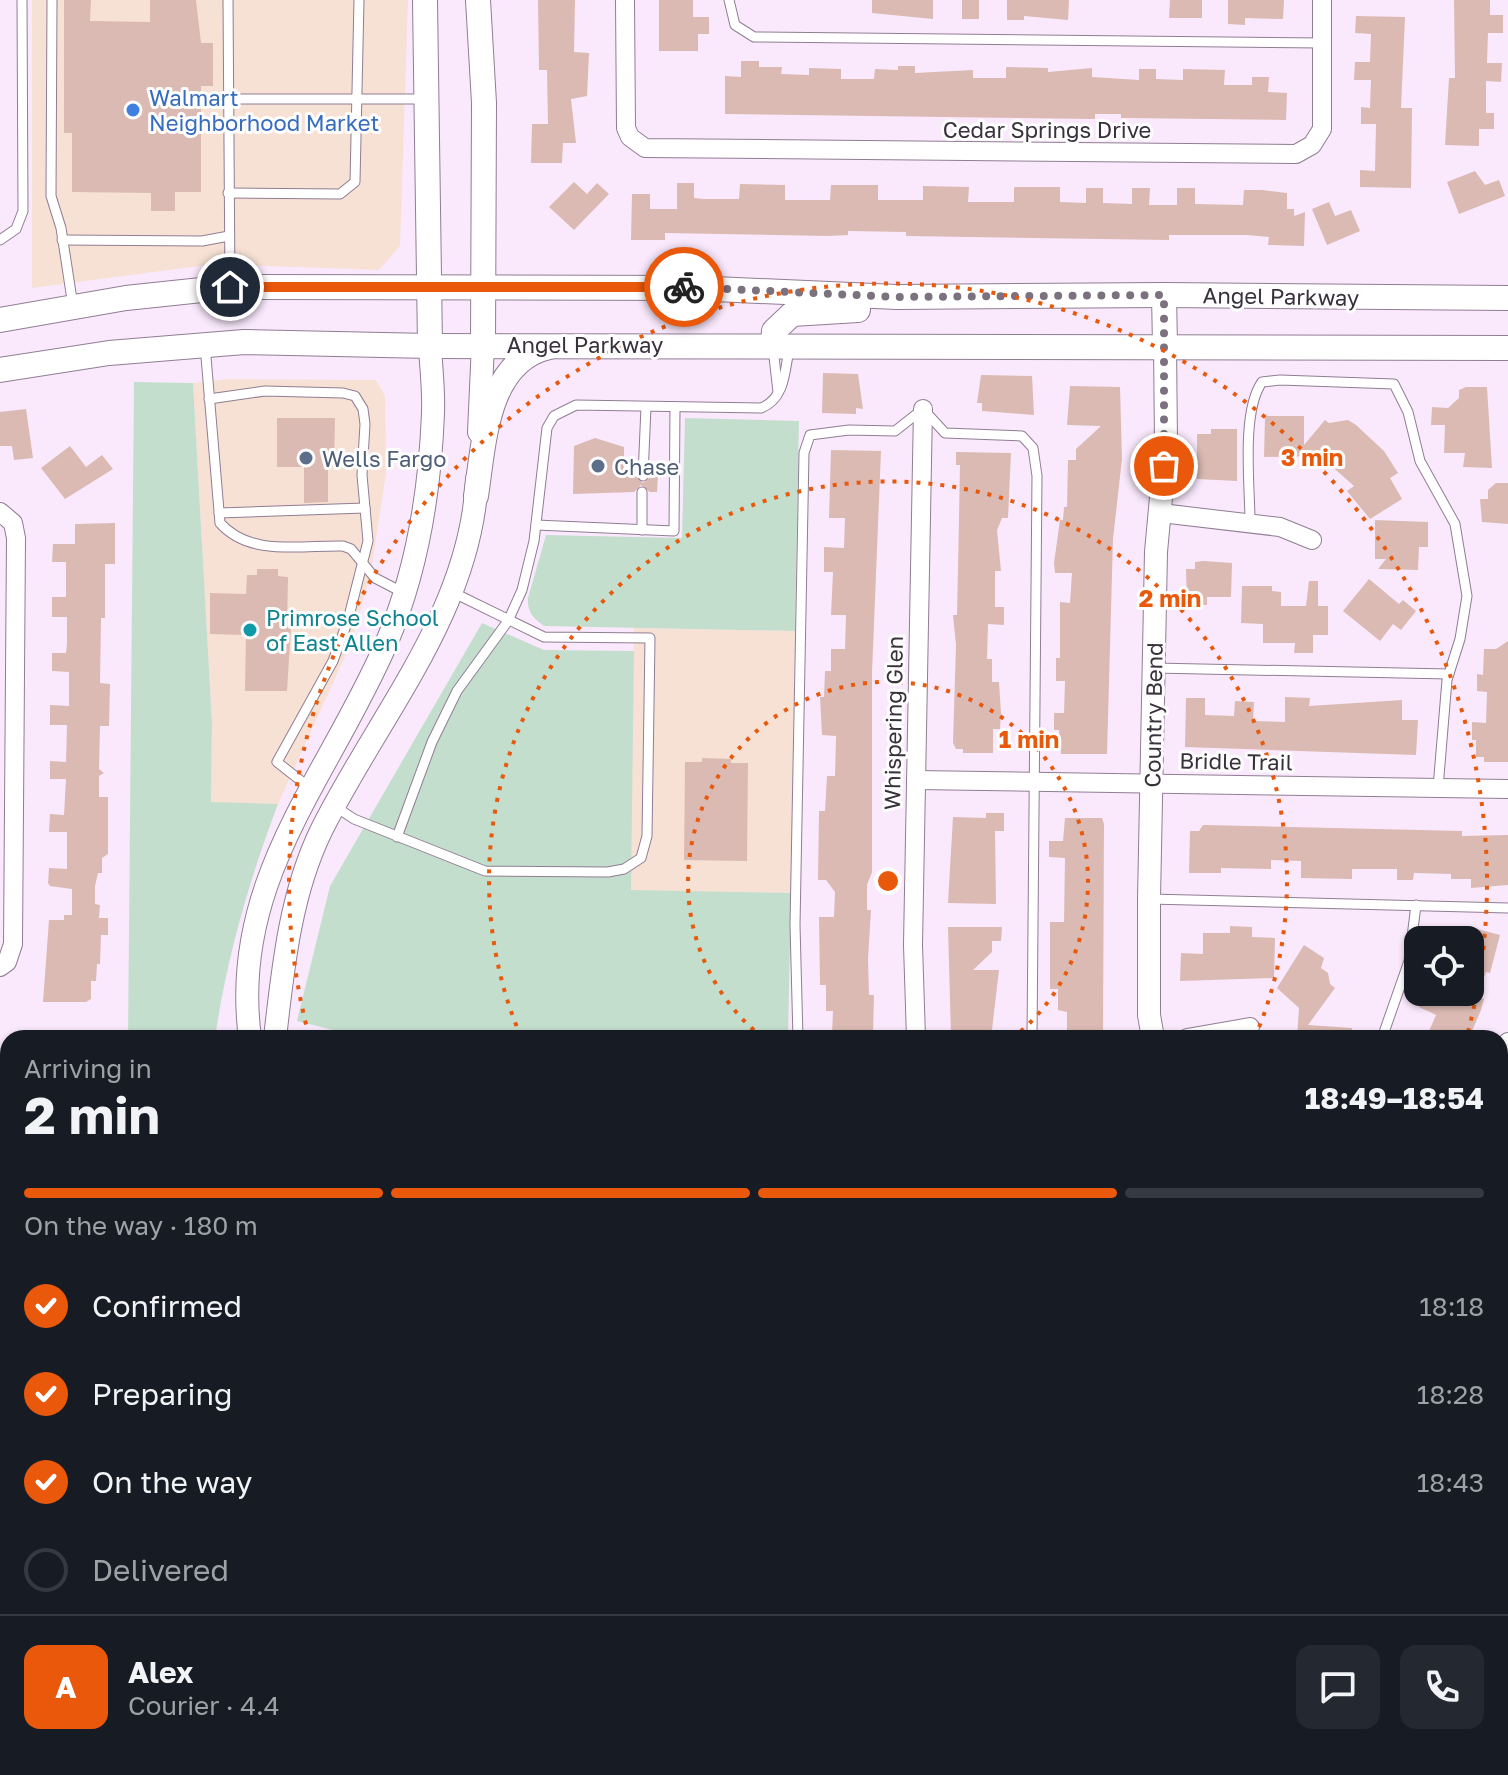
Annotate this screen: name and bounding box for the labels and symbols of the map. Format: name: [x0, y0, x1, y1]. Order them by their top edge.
place label: Walmart Neighborhood Market: [149, 84, 379, 136]
marker: Walmart Neighborhood Market: [124, 101, 142, 119]
street label: Cedar Springs Drive: [943, 116, 1151, 143]
courier: [644, 247, 724, 327]
pin: [196, 253, 264, 321]
street label: Angel Parkway: [1202, 281, 1360, 311]
street label: Angel Parkway: [507, 331, 663, 358]
pin: [1130, 432, 1198, 500]
text: 3 min: [1281, 442, 1343, 471]
place label: Wells Fargo: [322, 445, 446, 472]
marker: Wells Fargo: [297, 449, 315, 467]
place label: Chase: [614, 453, 679, 480]
marker: Chase: [589, 457, 607, 475]
text: 2 min: [1139, 583, 1201, 612]
place label: Primrose School of East Allen: [266, 604, 439, 656]
marker: Primrose School of East Allen: [241, 621, 259, 639]
street label: Whispering Glen: [878, 636, 908, 810]
street label: Country Bend: [1138, 642, 1168, 788]
text: 1 min: [999, 724, 1059, 753]
street label: Bridle Trail: [1179, 747, 1293, 775]
centre of rings: [874, 867, 902, 895]

